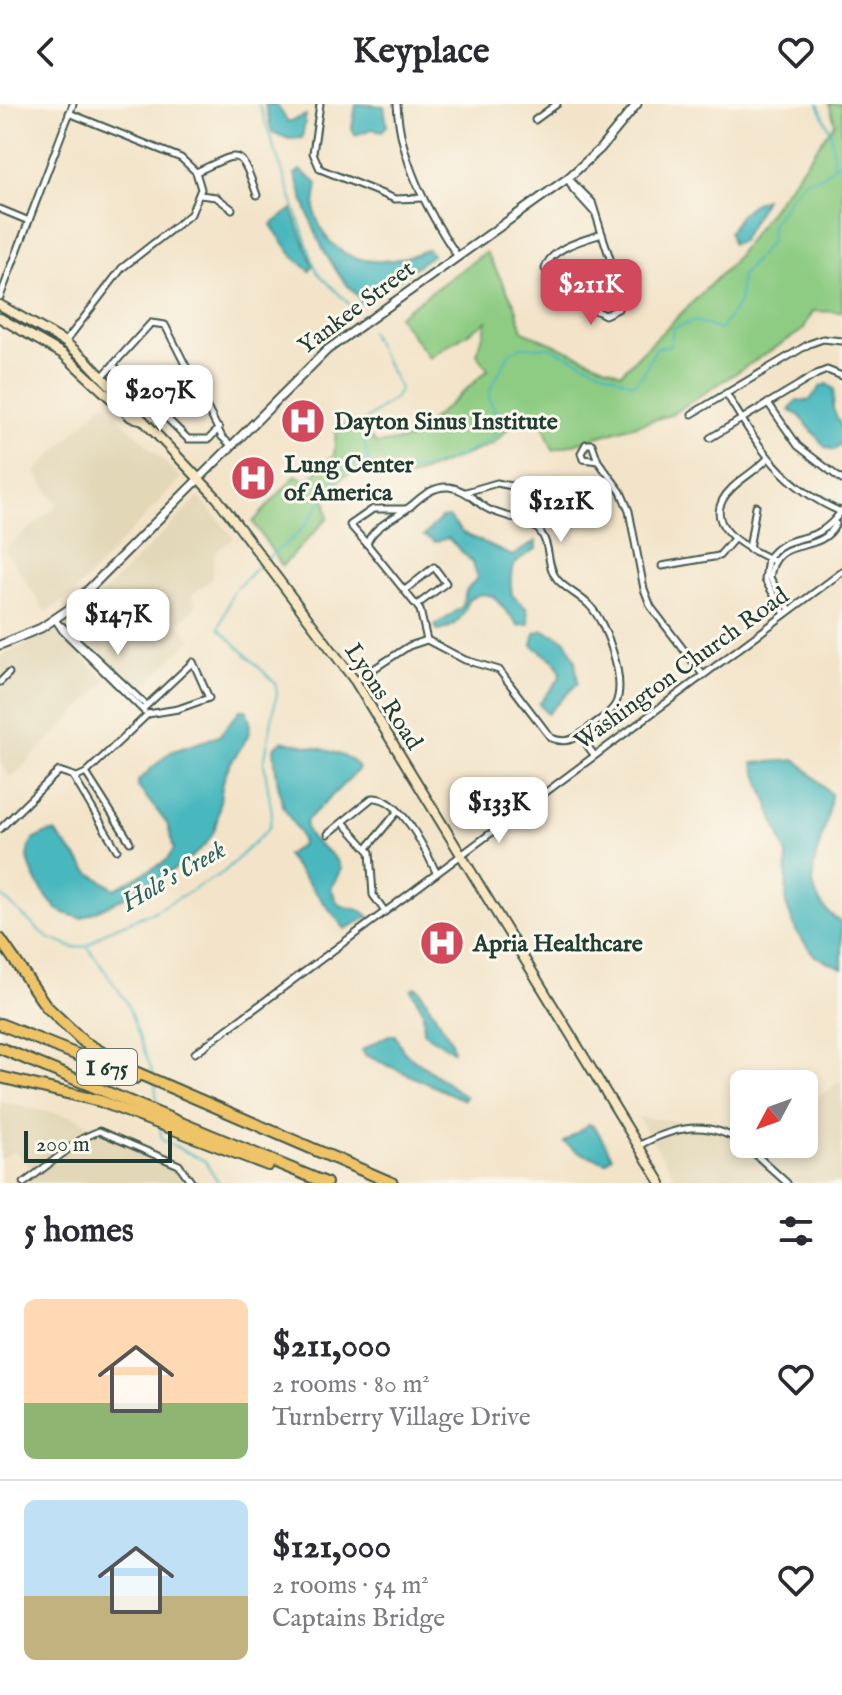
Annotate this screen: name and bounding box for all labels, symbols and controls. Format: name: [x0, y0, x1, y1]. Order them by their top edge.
text: Keyplace: [352, 29, 490, 75]
icon: back: [24, 30, 68, 74]
icon: heart: [774, 30, 818, 74]
street label: Yankee Street: [292, 254, 421, 362]
pin: $211K: [535, 259, 647, 327]
text: $211K: [559, 268, 623, 301]
pin: $207K: [104, 365, 216, 433]
text: $207K: [125, 374, 195, 407]
hospital icon: Dayton Sinus Institute: [279, 397, 327, 445]
place label: Dayton Sinus Institute: [334, 407, 558, 438]
place label: Lung Center of America: [284, 450, 414, 509]
hospital icon: Lung Center of America: [229, 454, 277, 502]
pin: $121K: [505, 476, 617, 544]
text: $121K: [529, 485, 593, 518]
street label: Washington Church Road: [568, 581, 795, 758]
pin: $147K: [62, 589, 174, 657]
text: $147K: [85, 598, 152, 631]
street label: Lyons Road: [337, 637, 429, 756]
pin: $133K: [443, 777, 555, 845]
text: $133K: [468, 786, 530, 819]
water label: Hole's Creek: [115, 833, 232, 920]
hospital icon: Apria Healthcare: [418, 919, 466, 967]
place label: Apria Healthcare: [472, 929, 643, 960]
road number: I 675: [77, 1049, 137, 1085]
north arrow: [730, 1070, 818, 1158]
map controls: [730, 1070, 818, 1158]
scale bar: [24, 1127, 172, 1163]
text: 200 m: [36, 1131, 90, 1159]
icon: filters: [774, 1209, 818, 1253]
text: 5 homes: [24, 1210, 134, 1253]
text: $211,000: [272, 1325, 391, 1368]
icon: home: [88, 1331, 184, 1427]
icon: heart: [774, 1357, 818, 1401]
text: 2 rooms · 80 m²: [272, 1368, 430, 1401]
text: Turnberry Village Drive: [272, 1401, 531, 1434]
text: $121,000: [272, 1526, 391, 1569]
icon: home: [88, 1532, 184, 1628]
icon: heart: [774, 1558, 818, 1602]
text: 2 rooms · 54 m²: [272, 1569, 429, 1602]
text: Captains Bridge: [272, 1602, 445, 1635]

